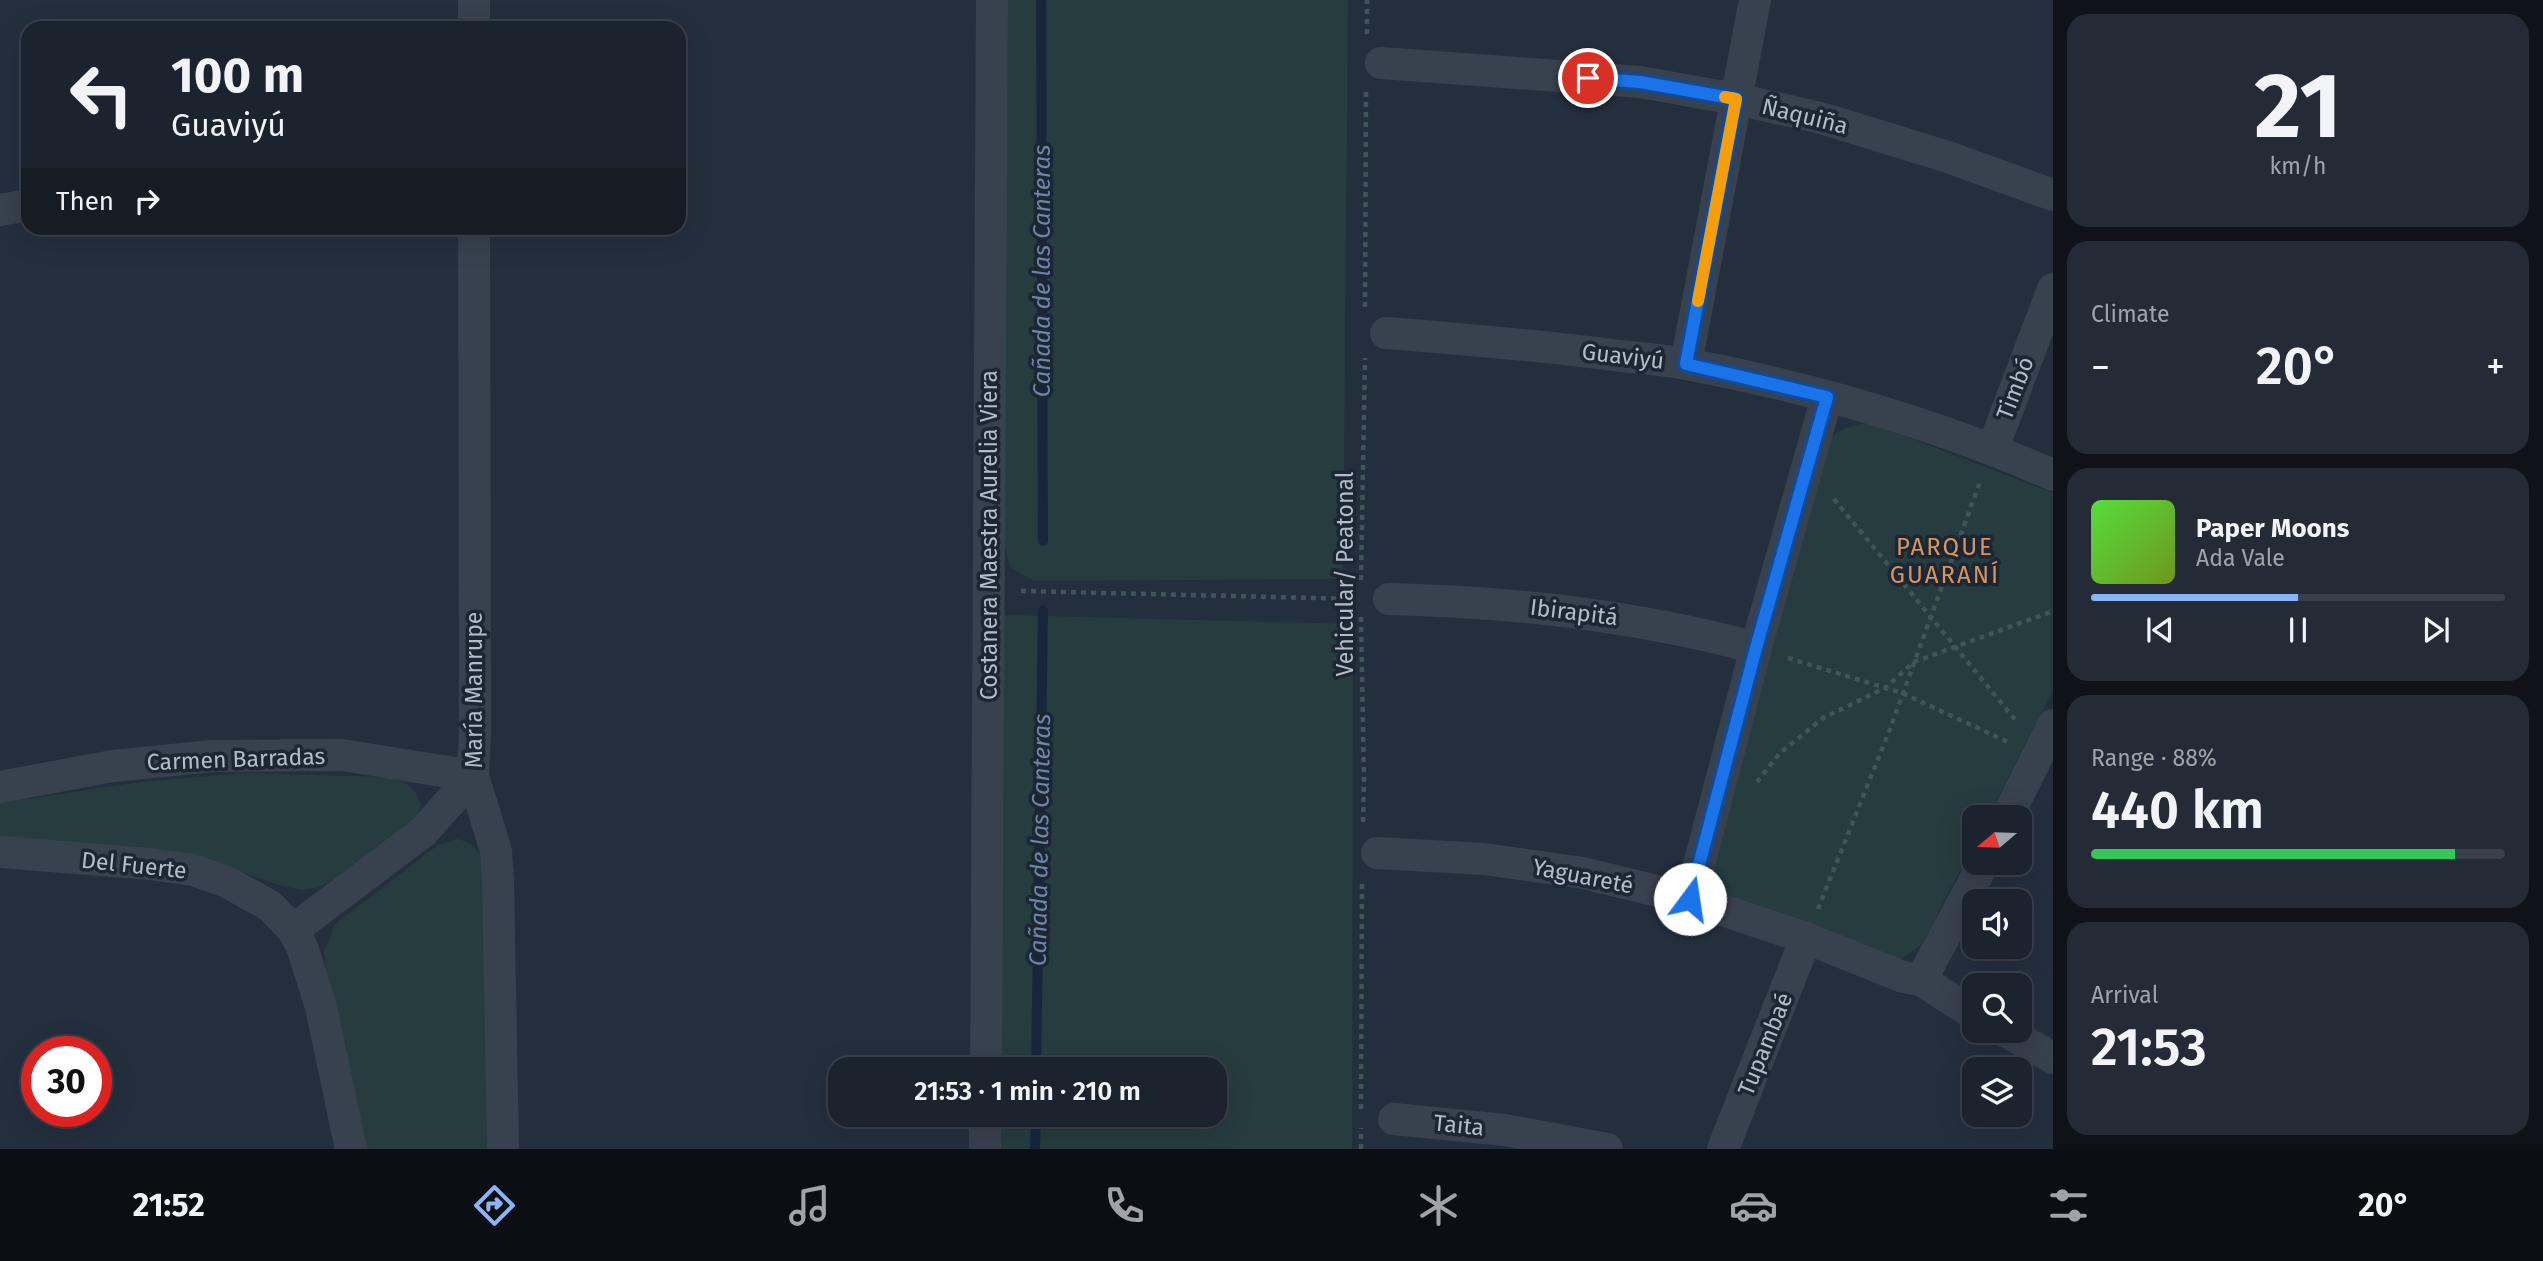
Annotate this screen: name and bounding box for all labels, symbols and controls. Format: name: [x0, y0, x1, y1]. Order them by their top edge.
text: 100 m: [171, 46, 304, 105]
pin: [1558, 48, 1618, 108]
icon: left: [56, 49, 147, 140]
text: 21: [2254, 52, 2342, 161]
icon: arrive: [1569, 59, 1607, 97]
street label: Ñaquiña: [1759, 92, 1851, 140]
text: Guaviyú: [171, 106, 286, 144]
water label: Cañada de las Canteras: [1028, 145, 1056, 397]
text: km/h: [2270, 152, 2326, 180]
icon: right: [128, 182, 166, 220]
text: Then: [56, 186, 114, 217]
text: Climate: [2091, 300, 2170, 328]
text: 20°: [2256, 335, 2340, 398]
street label: Guaviyú: [1580, 337, 1666, 375]
text: −: [2091, 344, 2110, 390]
text: +: [2486, 344, 2505, 390]
street label: Timbó: [1990, 353, 2040, 423]
street label: Costanera Maestra Aurelia Viera: [975, 370, 1003, 700]
street label: Vehicular/ Peatonal: [1331, 471, 1359, 676]
text: Paper Moons: [2196, 513, 2349, 544]
district label: PARQUE GUARANÍ: [1890, 533, 2000, 589]
text: Ada Vale: [2196, 544, 2285, 572]
street label: Ibirapitá: [1528, 593, 1620, 631]
icon: previous: [2141, 611, 2179, 649]
icon: pause: [2279, 611, 2317, 649]
icon: next: [2417, 611, 2455, 649]
street label: María Manrupe: [460, 612, 488, 768]
water label: Cañada de las Canteras: [1024, 714, 1056, 966]
street label: Carmen Barradas: [146, 742, 326, 776]
text: Range · 88%: [2091, 744, 2217, 772]
text: 440 km: [2091, 779, 2264, 842]
north arrow: [1962, 805, 2032, 875]
map controls: [1962, 805, 2032, 1127]
street label: Del Fuerte: [80, 846, 188, 884]
street label: Yaguareté: [1530, 853, 1636, 899]
position arrow: [1653, 862, 1727, 936]
button: sound: [1962, 889, 2032, 959]
button: search: [1962, 973, 2032, 1043]
text: Arrival: [2091, 981, 2158, 1009]
street label: Tupambaé: [1732, 988, 1798, 1100]
text: 21:53: [2091, 1016, 2207, 1079]
speed limit sign: 30: [21, 1036, 112, 1127]
button: layers: [1962, 1057, 2032, 1127]
text: 21:53 · 1 min · 210 m: [914, 1076, 1141, 1107]
street label: Taita: [1432, 1108, 1486, 1142]
icon: directions: [470, 1181, 519, 1230]
icon: music: [785, 1181, 834, 1230]
icon: phone: [1100, 1181, 1149, 1230]
icon: climate: [1414, 1181, 1463, 1230]
icon: car: [1729, 1181, 1778, 1230]
icon: filters: [2044, 1181, 2093, 1230]
text: 21:52: [133, 1186, 205, 1224]
text: 20°: [2358, 1186, 2410, 1224]

